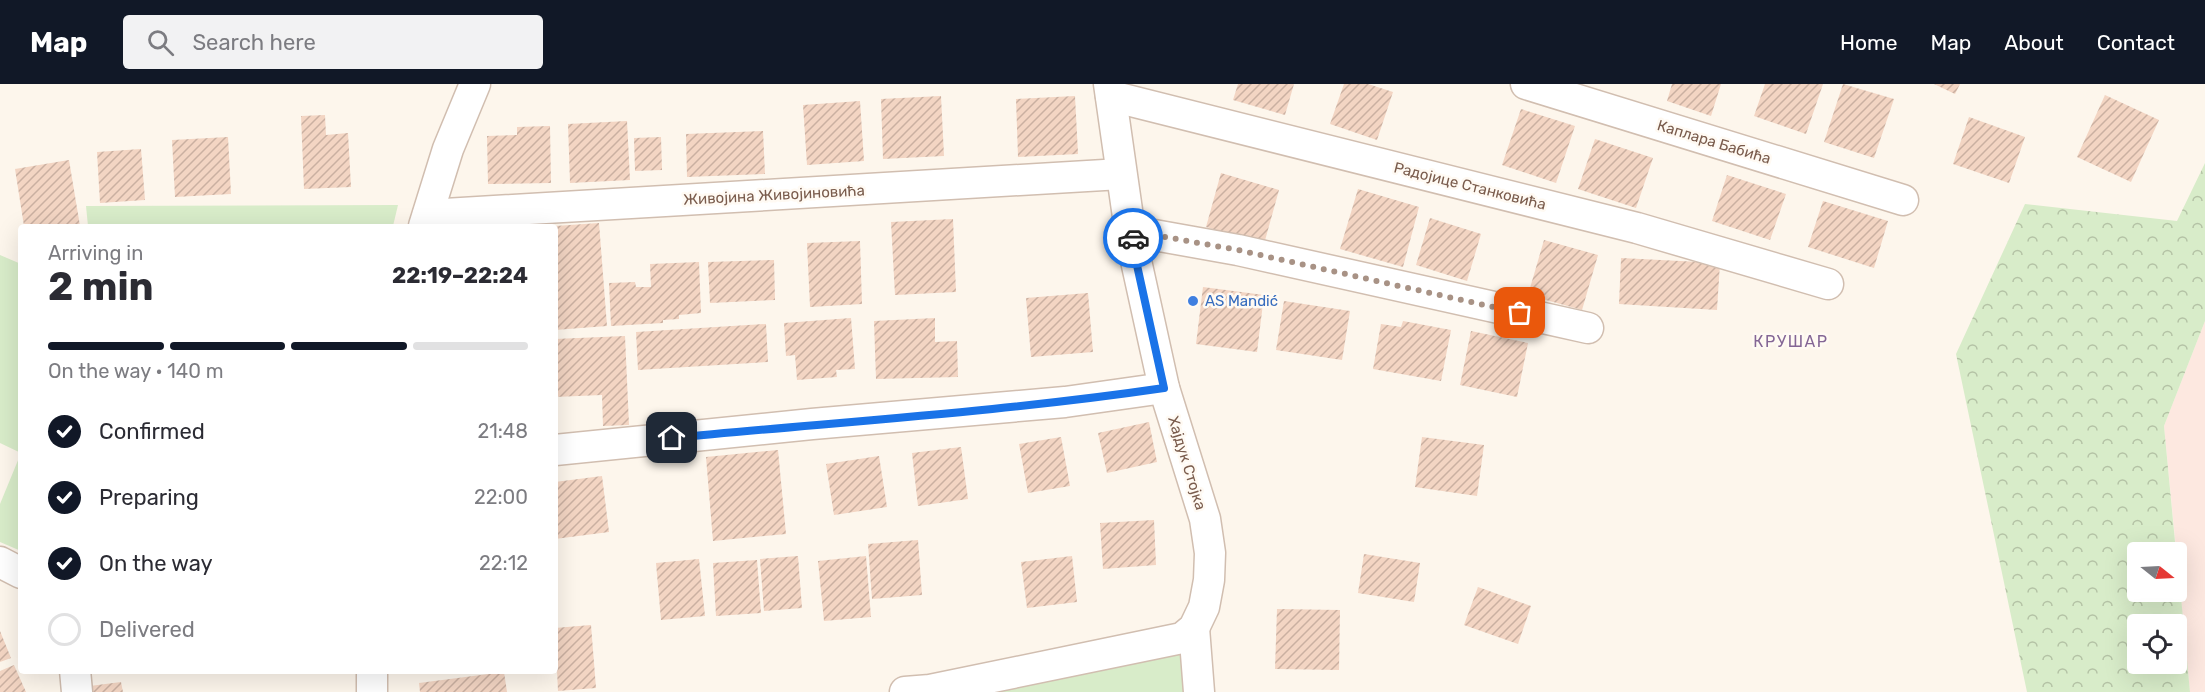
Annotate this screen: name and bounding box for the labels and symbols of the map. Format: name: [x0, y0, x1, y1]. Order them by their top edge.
street label: Каплара Бабића: [1655, 116, 1773, 168]
street label: Радојице Станковића: [1392, 158, 1548, 214]
street label: Живојина Живојиновића: [683, 181, 865, 209]
courier: [1103, 208, 1163, 268]
pin: [1494, 287, 1545, 338]
place label: AS Mandić: [1205, 292, 1278, 310]
marker: AS Mandić: [1186, 294, 1200, 308]
district label: КРУШАР: [1753, 332, 1829, 351]
pin: [646, 412, 697, 463]
street label: Хајдук Стојка: [1164, 414, 1210, 512]
north arrow: [2127, 542, 2187, 602]

